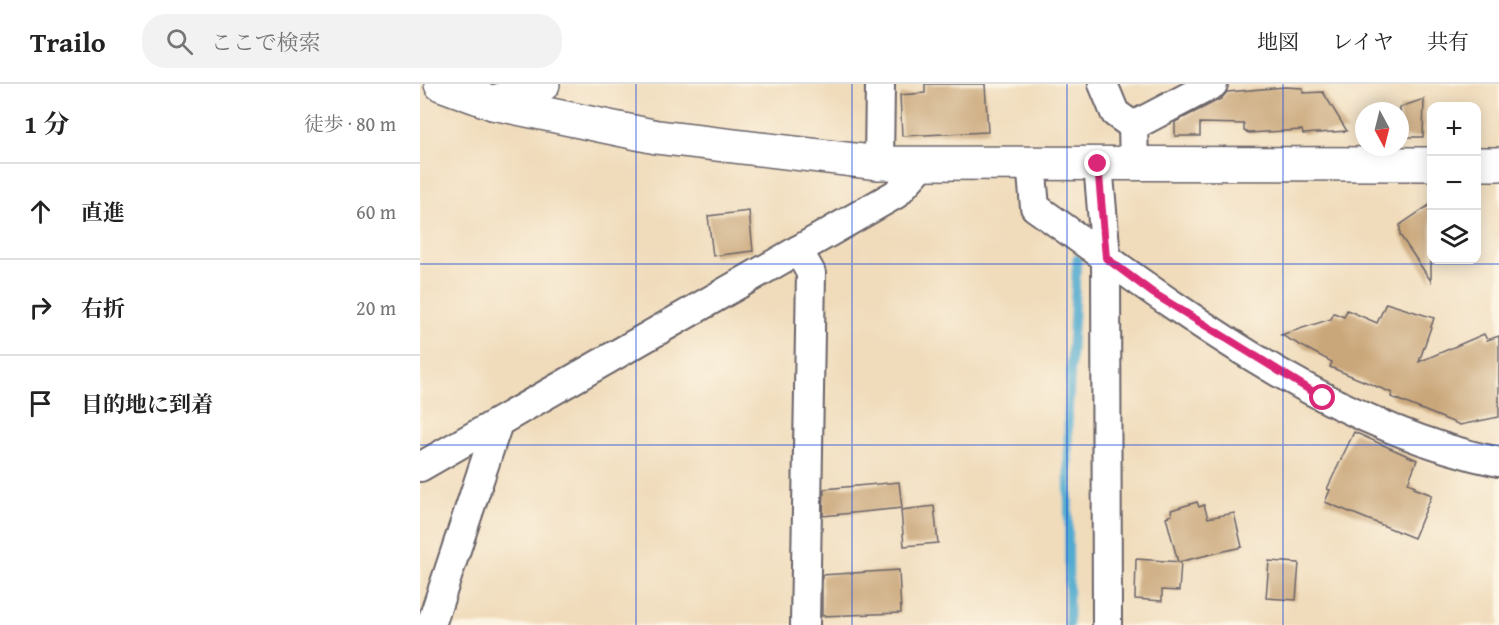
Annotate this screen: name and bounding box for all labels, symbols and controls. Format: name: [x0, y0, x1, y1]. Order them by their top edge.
search box: [142, 14, 562, 68]
text: Trailo: [30, 21, 106, 62]
icon: search: [163, 25, 196, 58]
text: ここで検索: [211, 26, 321, 58]
text: 地図: [1257, 26, 1299, 57]
text: レイヤ: [1332, 26, 1394, 57]
text: 共有: [1427, 26, 1469, 57]
north arrow: [1355, 102, 1409, 156]
map controls: [1427, 102, 1481, 264]
button: +: [1427, 102, 1481, 156]
text: 1 分: [24, 104, 69, 143]
text: 徒歩 · 80 m: [304, 109, 396, 138]
route end: [1084, 150, 1110, 176]
button: −: [1427, 156, 1481, 210]
icon: ahead: [24, 195, 57, 228]
text: 直進: [81, 196, 125, 228]
text: 60 m: [356, 197, 396, 226]
button: layers: [1427, 210, 1481, 264]
icon: right: [24, 291, 57, 324]
text: 右折: [81, 292, 125, 324]
text: 20 m: [356, 293, 396, 322]
route start: [1309, 384, 1335, 410]
icon: arrive: [24, 387, 57, 420]
text: 目的地に到着: [81, 388, 213, 420]

